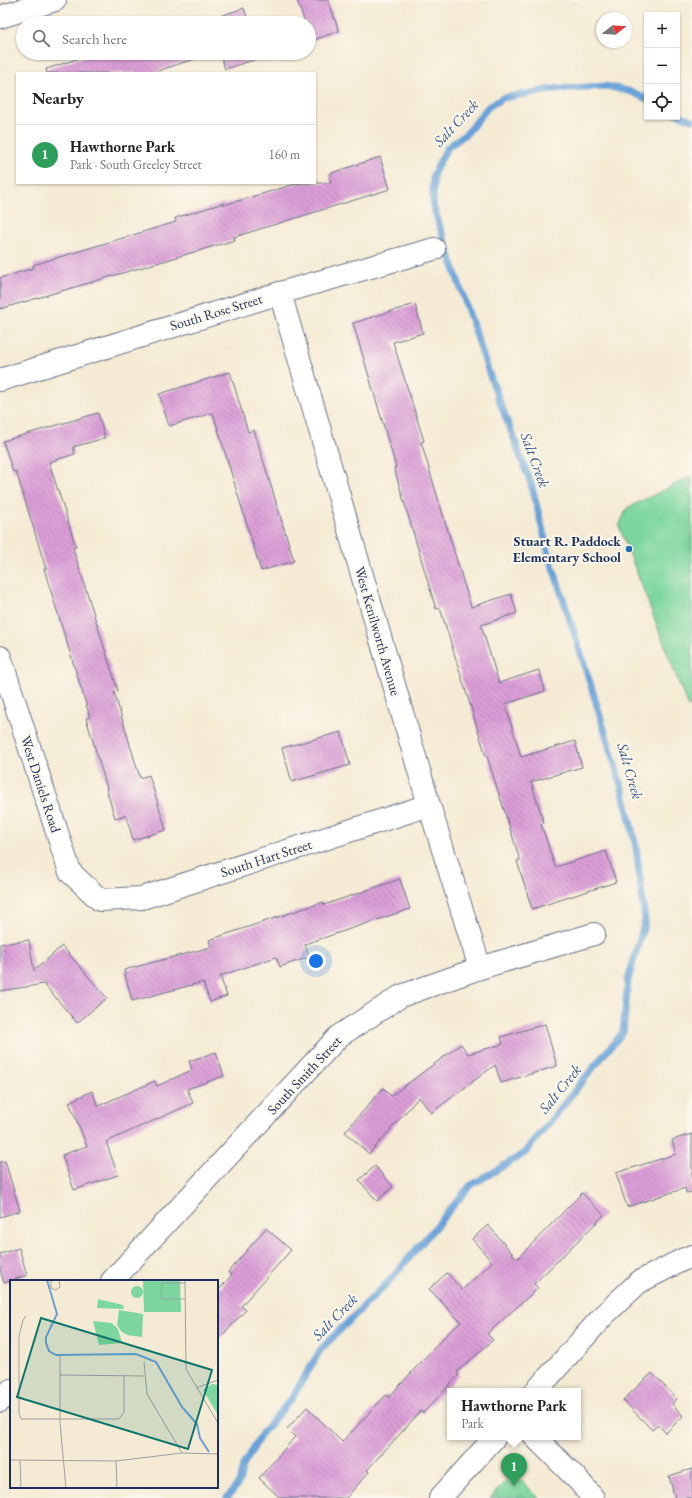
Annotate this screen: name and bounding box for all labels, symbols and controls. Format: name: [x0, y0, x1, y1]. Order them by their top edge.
north arrow: [596, 12, 632, 48]
map controls: [644, 12, 680, 120]
button: +: [644, 12, 680, 48]
search box: [16, 16, 316, 60]
icon: search: [30, 27, 52, 49]
text: Search here: [62, 29, 127, 48]
button: −: [644, 48, 680, 84]
button: locate: [644, 84, 680, 120]
text: Nearby: [32, 87, 84, 109]
water label: Salt Creek: [428, 95, 482, 151]
text: Hawthorne Park: [70, 137, 175, 156]
text: 1: [42, 146, 48, 163]
text: 160 m: [269, 146, 300, 163]
text: Park · South Greeley Street: [70, 156, 202, 173]
street label: South Rose Street: [168, 289, 265, 335]
water label: Salt Creek: [516, 429, 554, 490]
place label: Stuart R. Paddock Elementary School: [513, 532, 621, 566]
marker: Stuart R. Paddock Elementary School: [624, 544, 634, 554]
street label: West Kenilworth Avenue: [351, 564, 405, 698]
street label: West Daniels Road: [17, 733, 65, 836]
water label: Salt Creek: [613, 740, 648, 801]
street label: South Hart Street: [218, 835, 314, 881]
your location: [306, 951, 326, 971]
street label: South Smith Street: [263, 1031, 346, 1118]
water label: Salt Creek: [533, 1060, 585, 1118]
inset map: [10, 1280, 218, 1488]
water label: Salt Creek: [307, 1289, 362, 1345]
popup: [447, 1388, 581, 1440]
text: Hawthorne Park: [461, 1396, 567, 1415]
text: Park: [461, 1415, 484, 1432]
pin: 1: [501, 1453, 527, 1486]

